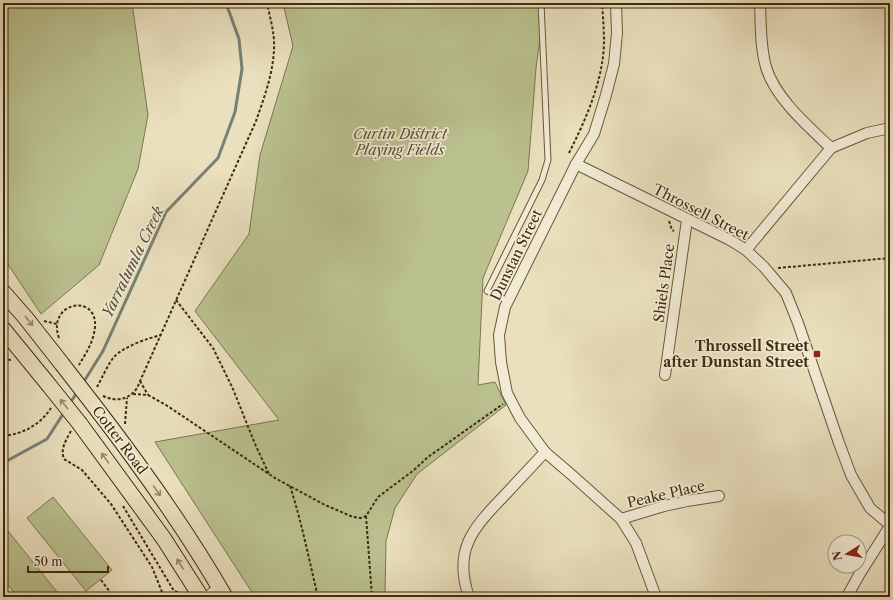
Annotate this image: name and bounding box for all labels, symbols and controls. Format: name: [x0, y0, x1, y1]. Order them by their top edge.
park label: Curtin District Playing Fields: [353, 125, 448, 159]
street label: Throssell Street: [650, 180, 752, 244]
water label: Yarralumla Creek: [97, 203, 168, 320]
street label: Dunstan Street: [486, 206, 546, 304]
street label: Shiels Place: [650, 242, 678, 323]
one-way arrow: [24, 316, 33, 327]
place label: Throssell Street after Dunstan Street: [663, 337, 809, 371]
marker: Throssell Street after Dunstan Street: [812, 349, 822, 359]
one-way arrow: [60, 398, 68, 409]
street label: Cotter Road: [88, 402, 152, 478]
one-way arrow: [101, 453, 109, 464]
street label: Peake Place: [625, 476, 707, 512]
one-way arrow: [153, 485, 161, 496]
north arrow: [827, 534, 867, 574]
scale bar: [28, 548, 108, 574]
text: N: [829, 549, 845, 562]
text: 50 m: [34, 554, 63, 569]
one-way arrow: [175, 558, 183, 570]

